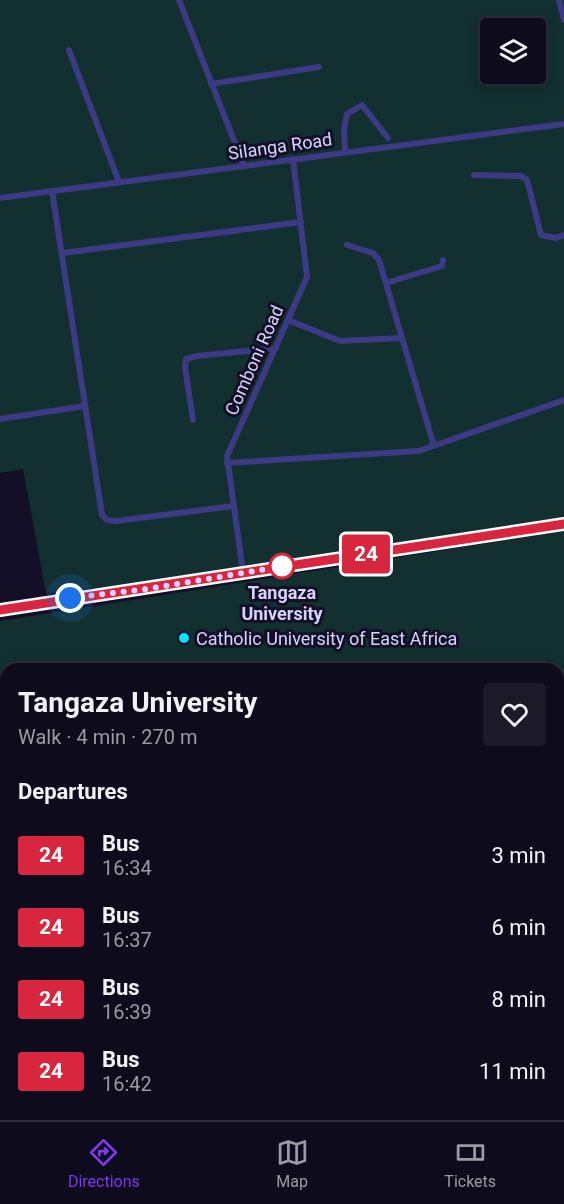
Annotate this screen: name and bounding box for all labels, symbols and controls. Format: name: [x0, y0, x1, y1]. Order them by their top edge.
map controls: [480, 18, 546, 84]
button: layers: [480, 18, 546, 84]
street label: Silanga Road: [227, 128, 333, 164]
street label: Comboni Road: [220, 302, 288, 418]
line badge: 24: [339, 534, 393, 574]
text: 24: [354, 542, 378, 566]
marker: Tangaza University: [269, 553, 295, 579]
place label: Tangaza University: [241, 582, 324, 624]
your location: [55, 583, 85, 613]
place label: Catholic University of East Africa: [196, 628, 457, 649]
marker: Catholic University of East Africa: [177, 631, 191, 645]
button: heart: [483, 683, 546, 746]
text: Tangaza University: [18, 686, 257, 719]
text: Walk · 4 min · 270 m: [18, 725, 197, 749]
text: Departures: [18, 779, 128, 804]
text: Bus: [102, 831, 140, 856]
text: 24: [39, 843, 63, 867]
text: 3 min: [491, 843, 546, 868]
text: 16:34: [102, 856, 152, 880]
text: Bus: [102, 903, 140, 928]
text: 24: [39, 915, 63, 939]
text: 6 min: [491, 915, 546, 940]
text: 16:37: [102, 928, 152, 952]
text: Bus: [102, 975, 140, 1000]
text: 24: [39, 987, 63, 1011]
text: 8 min: [491, 987, 546, 1012]
text: 16:39: [102, 1000, 152, 1024]
text: Bus: [102, 1047, 140, 1072]
text: 24: [39, 1059, 63, 1083]
text: 11 min: [479, 1059, 546, 1084]
text: 16:42: [102, 1072, 152, 1096]
tab: Directions: [68, 1136, 140, 1191]
tab: Map: [276, 1136, 309, 1191]
tab: Tickets: [444, 1136, 496, 1191]

